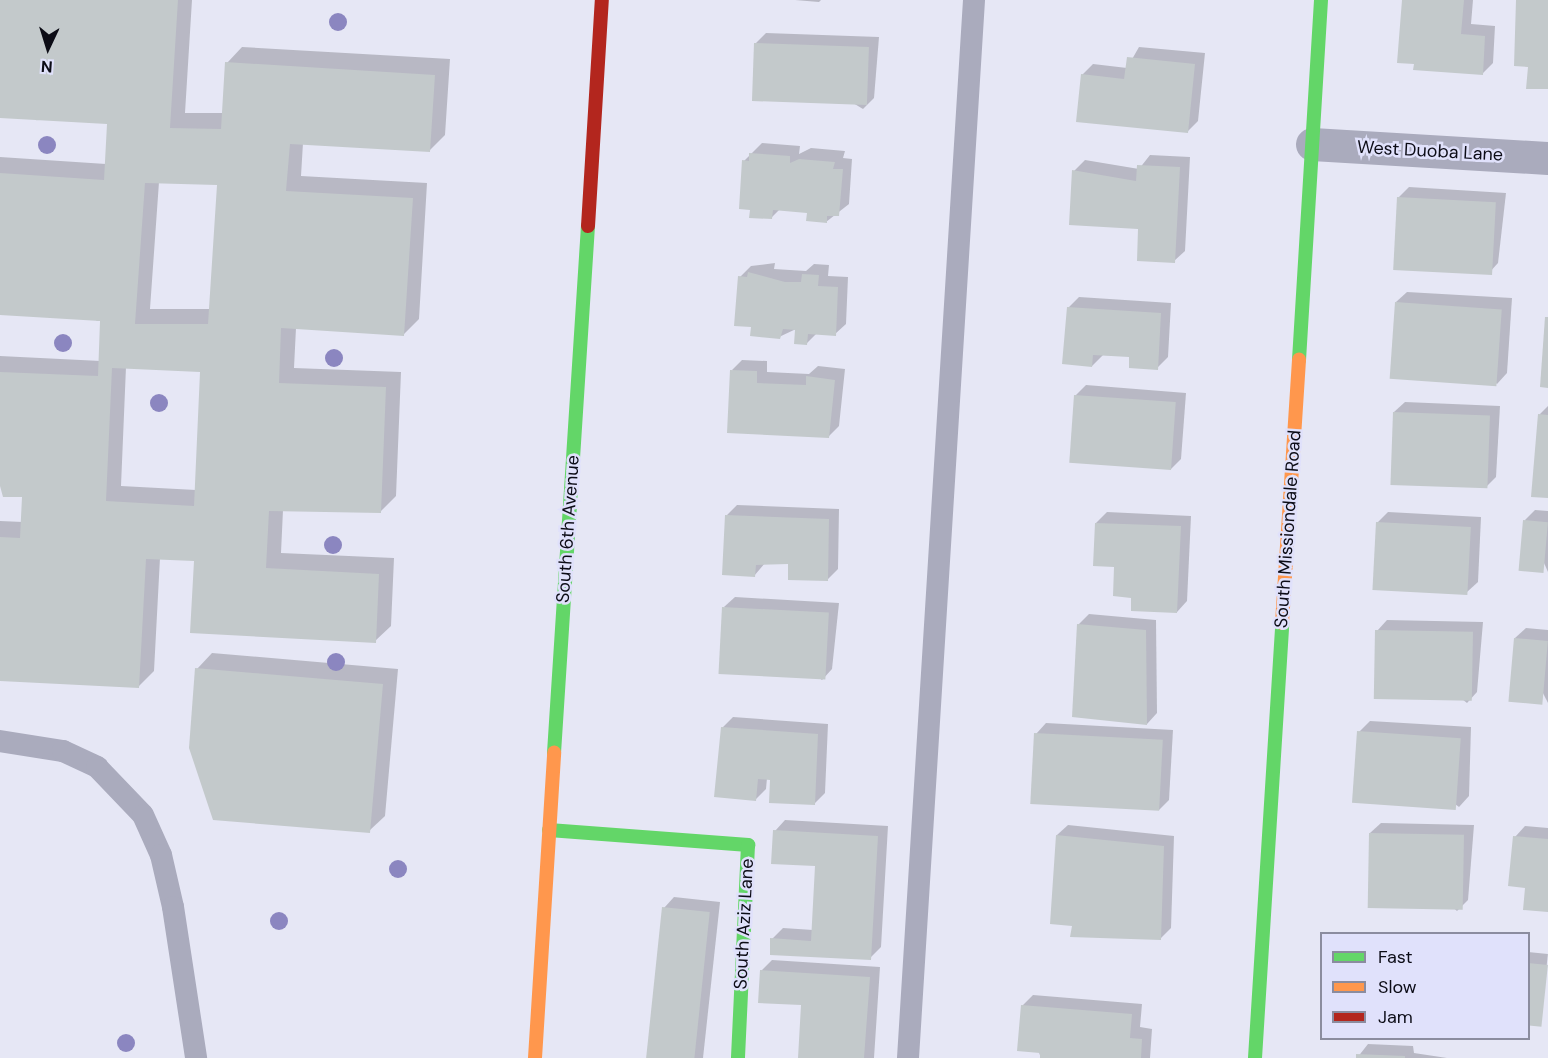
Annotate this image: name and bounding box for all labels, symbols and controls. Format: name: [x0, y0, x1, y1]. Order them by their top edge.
north arrow: [18, 18, 78, 78]
text: N: [40, 56, 53, 77]
street label: West Duoba Lane: [1356, 136, 1504, 166]
street label: South Missiondale Road: [1270, 429, 1306, 629]
street label: South 6th Avenue: [552, 454, 584, 604]
street label: South Aziz Lane: [730, 858, 758, 990]
legend: [1320, 932, 1530, 1040]
text: Fast: [1378, 945, 1413, 969]
text: Slow: [1378, 975, 1417, 999]
text: Jam: [1378, 1005, 1413, 1029]

